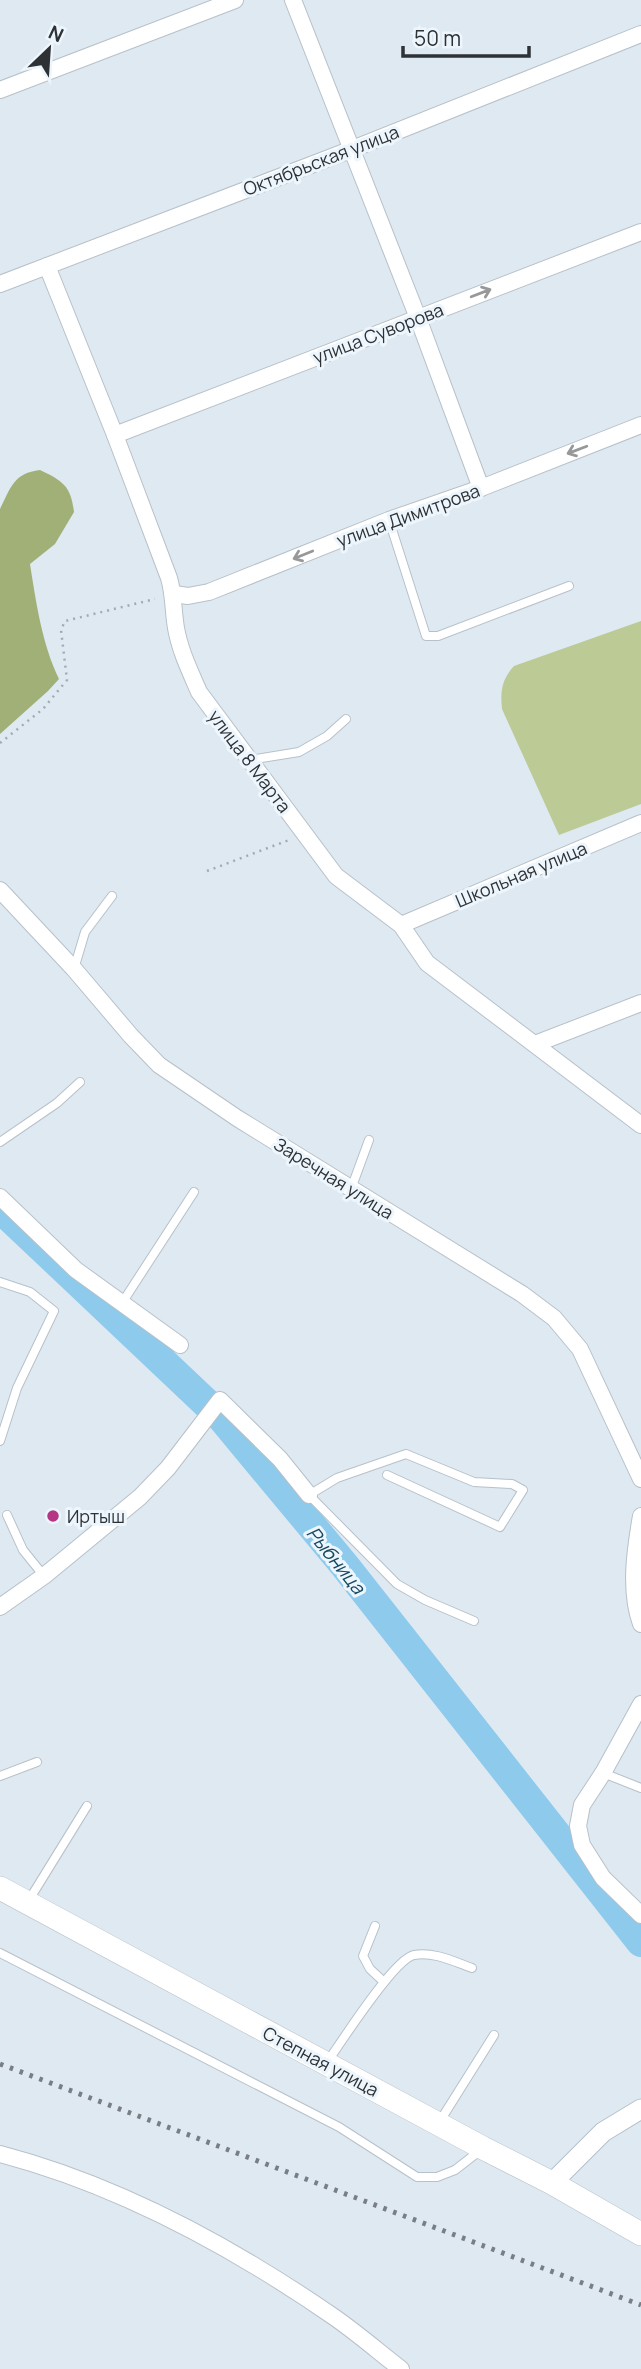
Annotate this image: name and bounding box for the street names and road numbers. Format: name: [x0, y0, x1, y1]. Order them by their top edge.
street label: Октябрьская улица: [240, 119, 402, 201]
street label: улица Суворова: [309, 297, 447, 369]
street label: улица Димитрова: [333, 478, 483, 552]
street label: улица 8 Марта: [203, 705, 297, 817]
street label: Школьная улица: [452, 836, 590, 912]
street label: Заречная улица: [270, 1132, 398, 1224]
street label: Степная улица: [259, 2020, 383, 2102]

